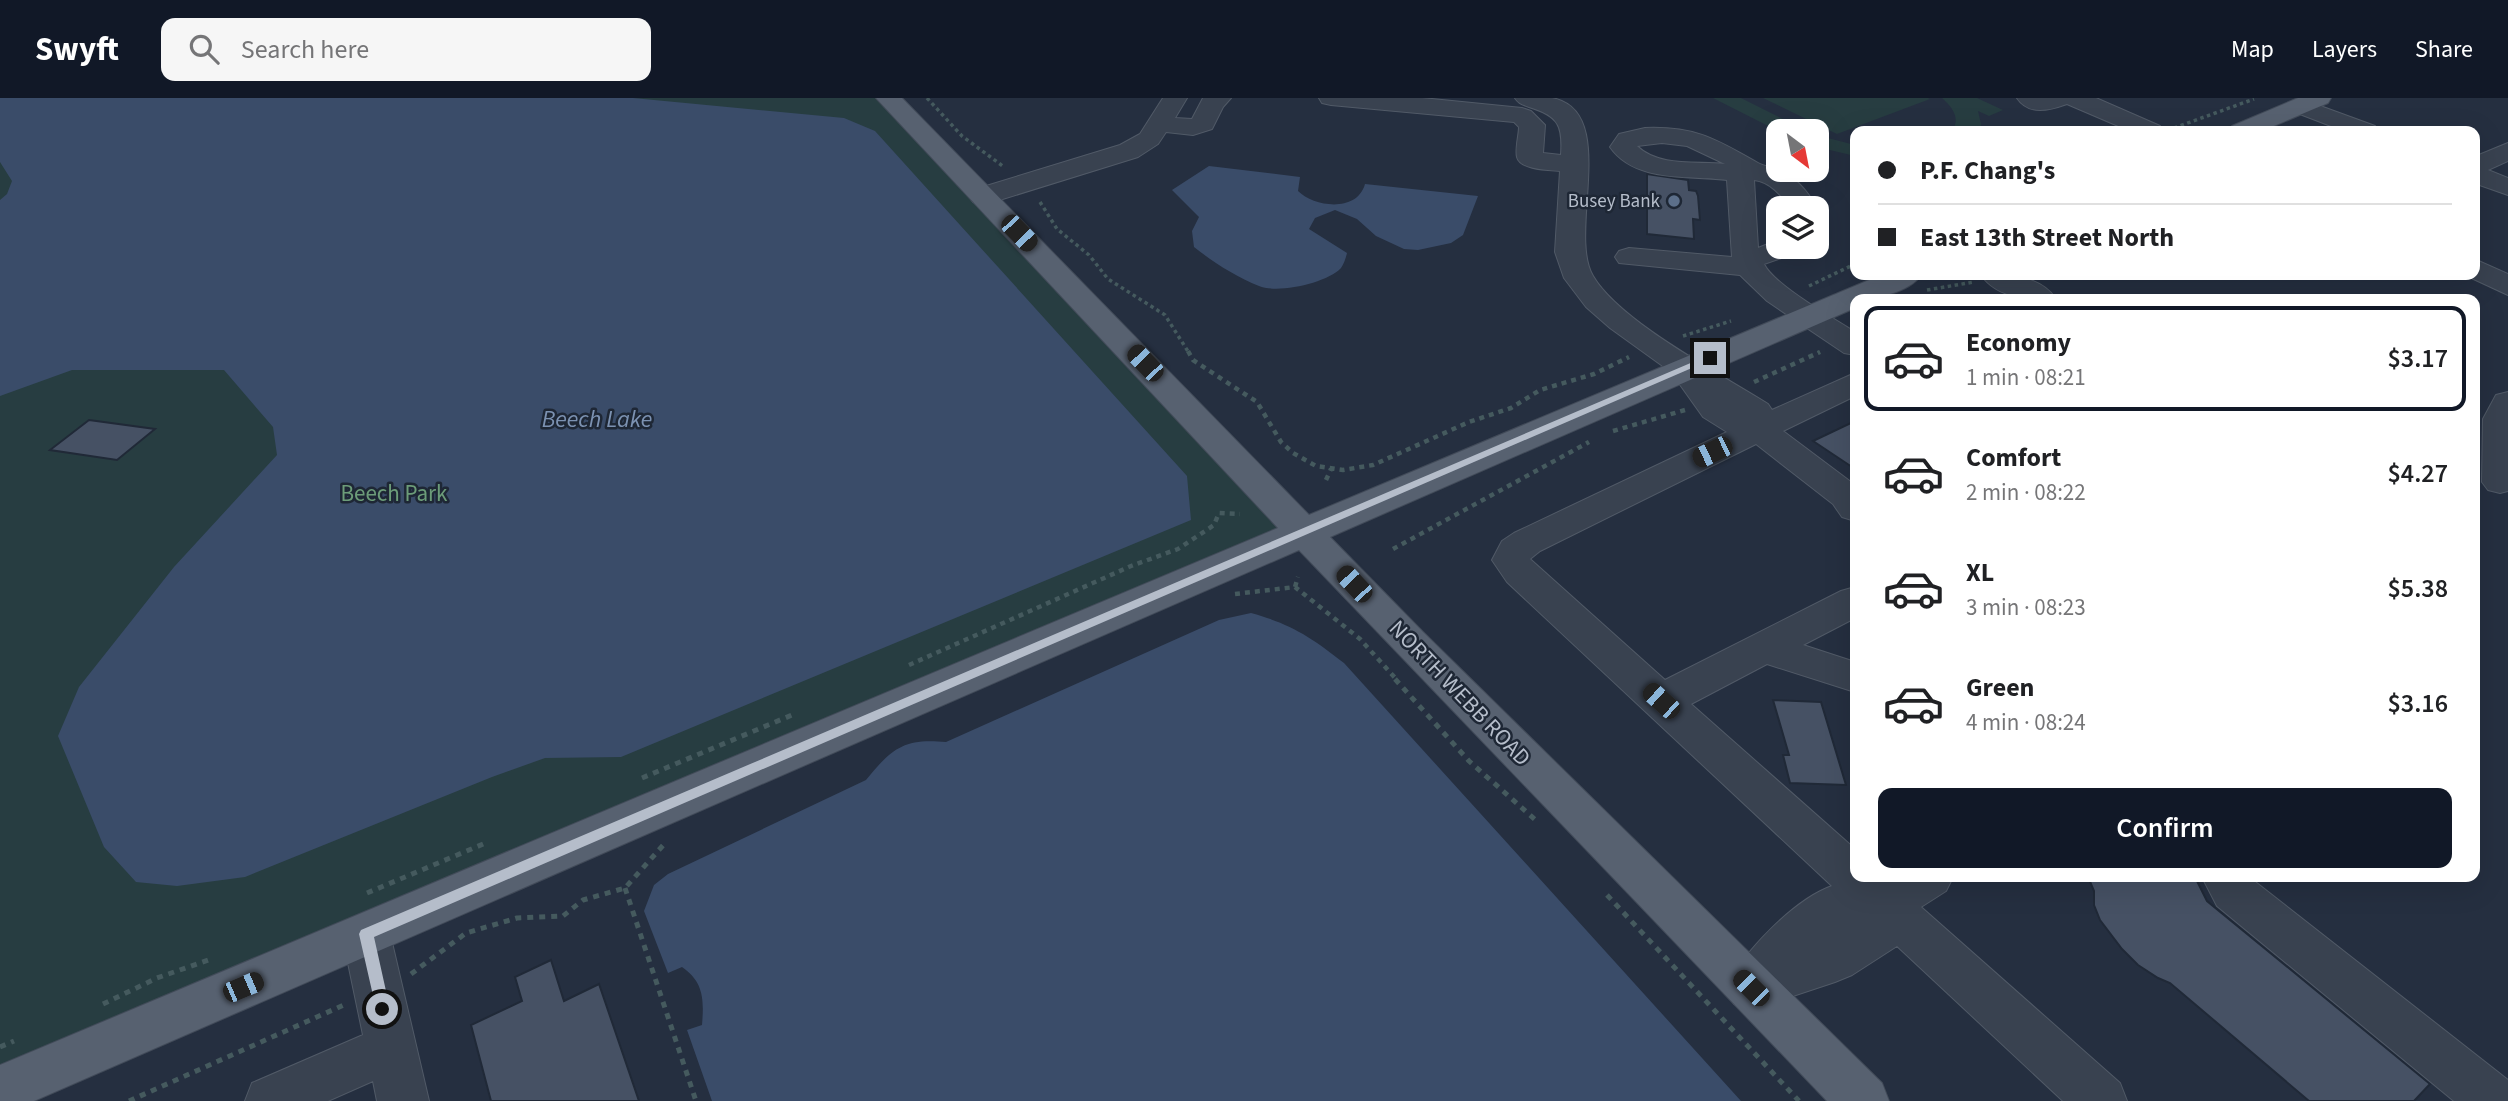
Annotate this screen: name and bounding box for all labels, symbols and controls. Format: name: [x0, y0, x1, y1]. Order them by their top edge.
search box: [161, 18, 651, 81]
text: Swyft: [35, 26, 119, 73]
icon: search: [185, 30, 223, 68]
text: Search here: [241, 31, 369, 68]
text: Map: [2231, 32, 2274, 67]
text: Layers: [2312, 32, 2377, 67]
text: Share: [2415, 32, 2473, 67]
north arrow: [1766, 119, 1829, 182]
map controls: [1766, 119, 1829, 259]
text: P.F. Chang's: [1920, 152, 2055, 189]
place label: Busey Bank: [1568, 188, 1661, 215]
marker: Busey Bank: [1666, 193, 1682, 209]
button: layers: [1766, 196, 1829, 259]
car: [997, 211, 1042, 255]
text: East 13th Street North: [1920, 219, 2174, 256]
text: Economy: [1966, 324, 2071, 361]
icon: car: [1882, 327, 1945, 390]
text: $3.17: [2387, 340, 2448, 377]
car: [1123, 341, 1168, 385]
route end: [1694, 342, 1726, 374]
text: 1 min · 08:21: [1966, 361, 2086, 394]
water label: Beech Lake: [542, 402, 652, 437]
car: [1689, 433, 1736, 471]
text: Comfort: [1966, 439, 2061, 476]
icon: car: [1882, 442, 1945, 505]
text: $4.27: [2387, 455, 2448, 492]
text: 2 min · 08:22: [1966, 476, 2086, 509]
park label: Beech Park: [341, 477, 448, 510]
text: XL: [1966, 554, 1994, 591]
icon: car: [1882, 557, 1945, 620]
car: [1332, 561, 1377, 607]
text: $5.38: [2387, 570, 2448, 607]
text: 3 min · 08:23: [1966, 591, 2086, 624]
street label: NORTH WEBB ROAD: [1382, 613, 1538, 773]
text: Green: [1966, 669, 2034, 706]
icon: car: [1882, 672, 1945, 735]
car: [1639, 679, 1684, 723]
text: $3.16: [2387, 685, 2448, 722]
text: 4 min · 08:24: [1966, 706, 2086, 739]
button: Confirm: [1878, 788, 2452, 868]
car: [1729, 966, 1774, 1010]
car: [220, 969, 267, 1005]
route start: [366, 993, 398, 1025]

